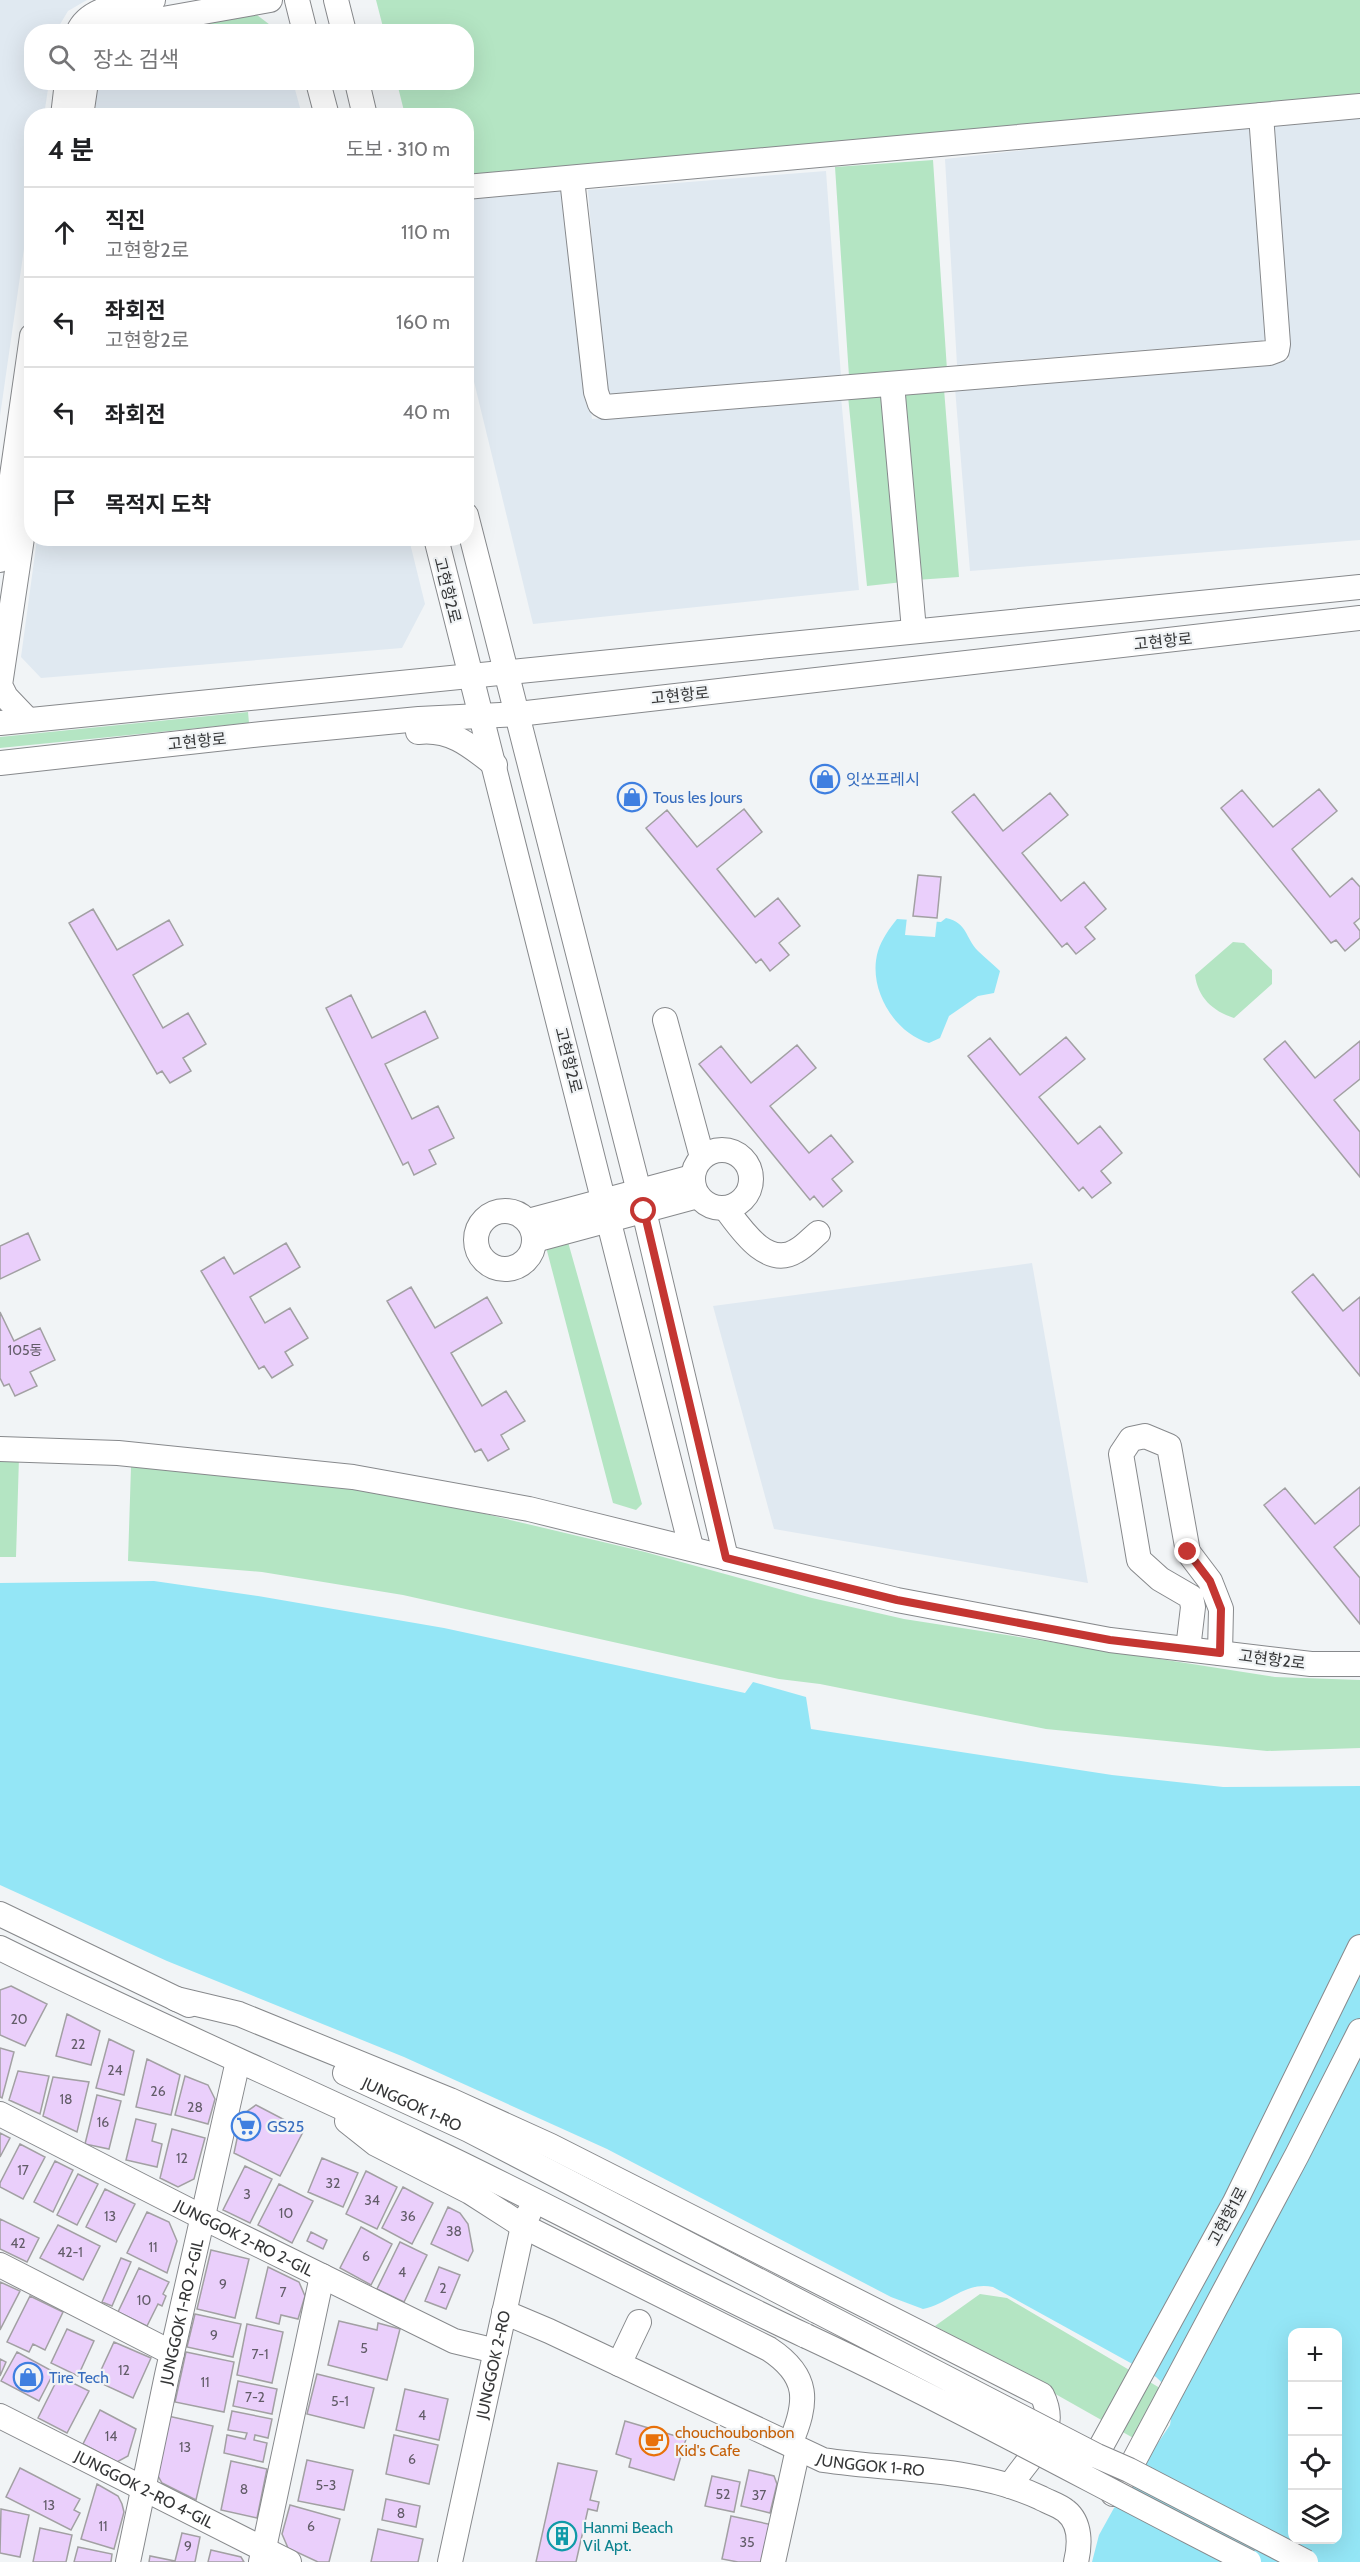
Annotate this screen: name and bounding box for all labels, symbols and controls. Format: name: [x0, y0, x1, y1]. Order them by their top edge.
search box: [24, 24, 474, 90]
icon: search: [45, 41, 78, 74]
text: 장소 검색: [93, 46, 179, 73]
text: 4 분: [48, 134, 94, 166]
text: 도보 · 310 m: [346, 137, 450, 161]
text: 직진: [105, 207, 145, 234]
icon: ahead: [48, 216, 81, 249]
text: 110 m: [401, 220, 450, 244]
text: 고현항2로: [105, 238, 189, 262]
text: 좌회전: [105, 297, 166, 324]
icon: left: [48, 306, 81, 339]
text: 160 m: [396, 310, 450, 334]
text: 고현항2로: [105, 328, 189, 352]
icon: left: [48, 396, 81, 429]
text: 40 m: [402, 400, 450, 424]
text: 좌회전: [105, 401, 166, 428]
icon: arrive: [48, 486, 81, 519]
text: 목적지 도착: [105, 491, 211, 518]
street label: 고현항2로: [430, 555, 465, 625]
street label: 고현항로: [1133, 629, 1194, 654]
street label: 고현항로: [650, 683, 711, 708]
street label: 고현항로: [167, 729, 228, 754]
shop icon: 잇쏘프레시: [809, 763, 841, 795]
place label: 잇쏘프레시: [846, 770, 920, 789]
shop icon: Tous les Jours: [616, 781, 648, 813]
place label: Tous les Jours: [653, 788, 743, 807]
street label: 고현항2로: [551, 1025, 586, 1095]
route start: [630, 1197, 656, 1223]
house number: 105동: [8, 1341, 43, 1359]
route end: [1174, 1538, 1200, 1564]
street label: 고현항2로: [1237, 1646, 1307, 1673]
house number: 20: [10, 2010, 28, 2028]
house number: 22: [71, 2035, 85, 2053]
house number: 24: [107, 2061, 123, 2079]
street label: JUNGGOK 1-RO: [358, 2073, 465, 2135]
house number: 26: [150, 2082, 166, 2100]
house number: 18: [59, 2090, 73, 2108]
house number: 28: [187, 2098, 203, 2116]
supermarket icon: GS25: [230, 2110, 262, 2142]
house number: 16: [97, 2113, 109, 2131]
place label: GS25: [267, 2117, 304, 2136]
house number: 12: [176, 2149, 188, 2167]
house number: 17: [17, 2161, 29, 2179]
house number: 32: [326, 2174, 340, 2192]
street label: 고현항1로: [1204, 2183, 1251, 2249]
house number: 3: [243, 2185, 251, 2203]
house number: 34: [364, 2191, 380, 2209]
street label: JUNGGOK 2-RO 2-GIL: [171, 2195, 317, 2280]
house number: 10: [279, 2204, 293, 2222]
house number: 13: [104, 2207, 116, 2225]
house number: 36: [400, 2207, 416, 2225]
house number: 38: [446, 2222, 462, 2240]
house number: 42: [10, 2234, 26, 2252]
street label: JUNGGOK 1-RO 2-GIL: [156, 2237, 208, 2387]
house number: 11: [148, 2238, 158, 2256]
house number: 42-1: [57, 2243, 83, 2261]
house number: 6: [362, 2247, 370, 2265]
house number: 4: [398, 2263, 406, 2281]
house number: 9: [219, 2275, 227, 2293]
house number: 2: [439, 2279, 447, 2297]
house number: 7: [279, 2283, 287, 2301]
house number: 10: [137, 2291, 151, 2309]
street label: JUNGGOK 2-RO: [472, 2309, 514, 2422]
house number: 9: [210, 2326, 218, 2344]
map controls: [1288, 2328, 1342, 2544]
button: +: [1288, 2328, 1342, 2382]
house number: 5: [360, 2339, 368, 2357]
house number: 7-1: [251, 2345, 269, 2363]
shop icon: Tire Tech: [12, 2361, 44, 2393]
house number: 12: [118, 2361, 130, 2379]
place label: Tire Tech: [49, 2368, 109, 2387]
house number: 11: [200, 2373, 210, 2391]
button: −: [1288, 2382, 1342, 2436]
house number: 7-2: [245, 2388, 265, 2406]
house number: 5-1: [331, 2392, 349, 2410]
house number: 4: [418, 2406, 426, 2424]
place label: chouchoubonbon Kid's Cafe: [675, 2423, 795, 2460]
cafe icon: chouchoubonbon Kid's Cafe: [638, 2425, 670, 2457]
house number: 14: [105, 2427, 117, 2445]
button: locate: [1288, 2436, 1342, 2490]
house number: 13: [179, 2438, 191, 2456]
street label: JUNGGOK 2-RO 4-GIL: [71, 2446, 217, 2532]
street label: JUNGGOK 1-RO: [813, 2449, 925, 2480]
house number: 6: [408, 2450, 416, 2468]
house number: 5-3: [316, 2476, 336, 2494]
house number: 8: [240, 2480, 248, 2498]
house number: 52: [716, 2485, 730, 2503]
house number: 37: [752, 2486, 766, 2504]
button: layers: [1288, 2490, 1342, 2544]
house number: 13: [43, 2496, 55, 2514]
house number: 8: [397, 2504, 405, 2522]
house number: 11: [98, 2517, 108, 2535]
house number: 6: [307, 2517, 315, 2535]
place label: Hanmi Beach Vil Apt.: [583, 2518, 673, 2555]
building icon: Hanmi Beach Vil Apt.: [546, 2520, 578, 2552]
house number: 35: [739, 2533, 755, 2551]
house number: 9: [184, 2537, 192, 2555]

